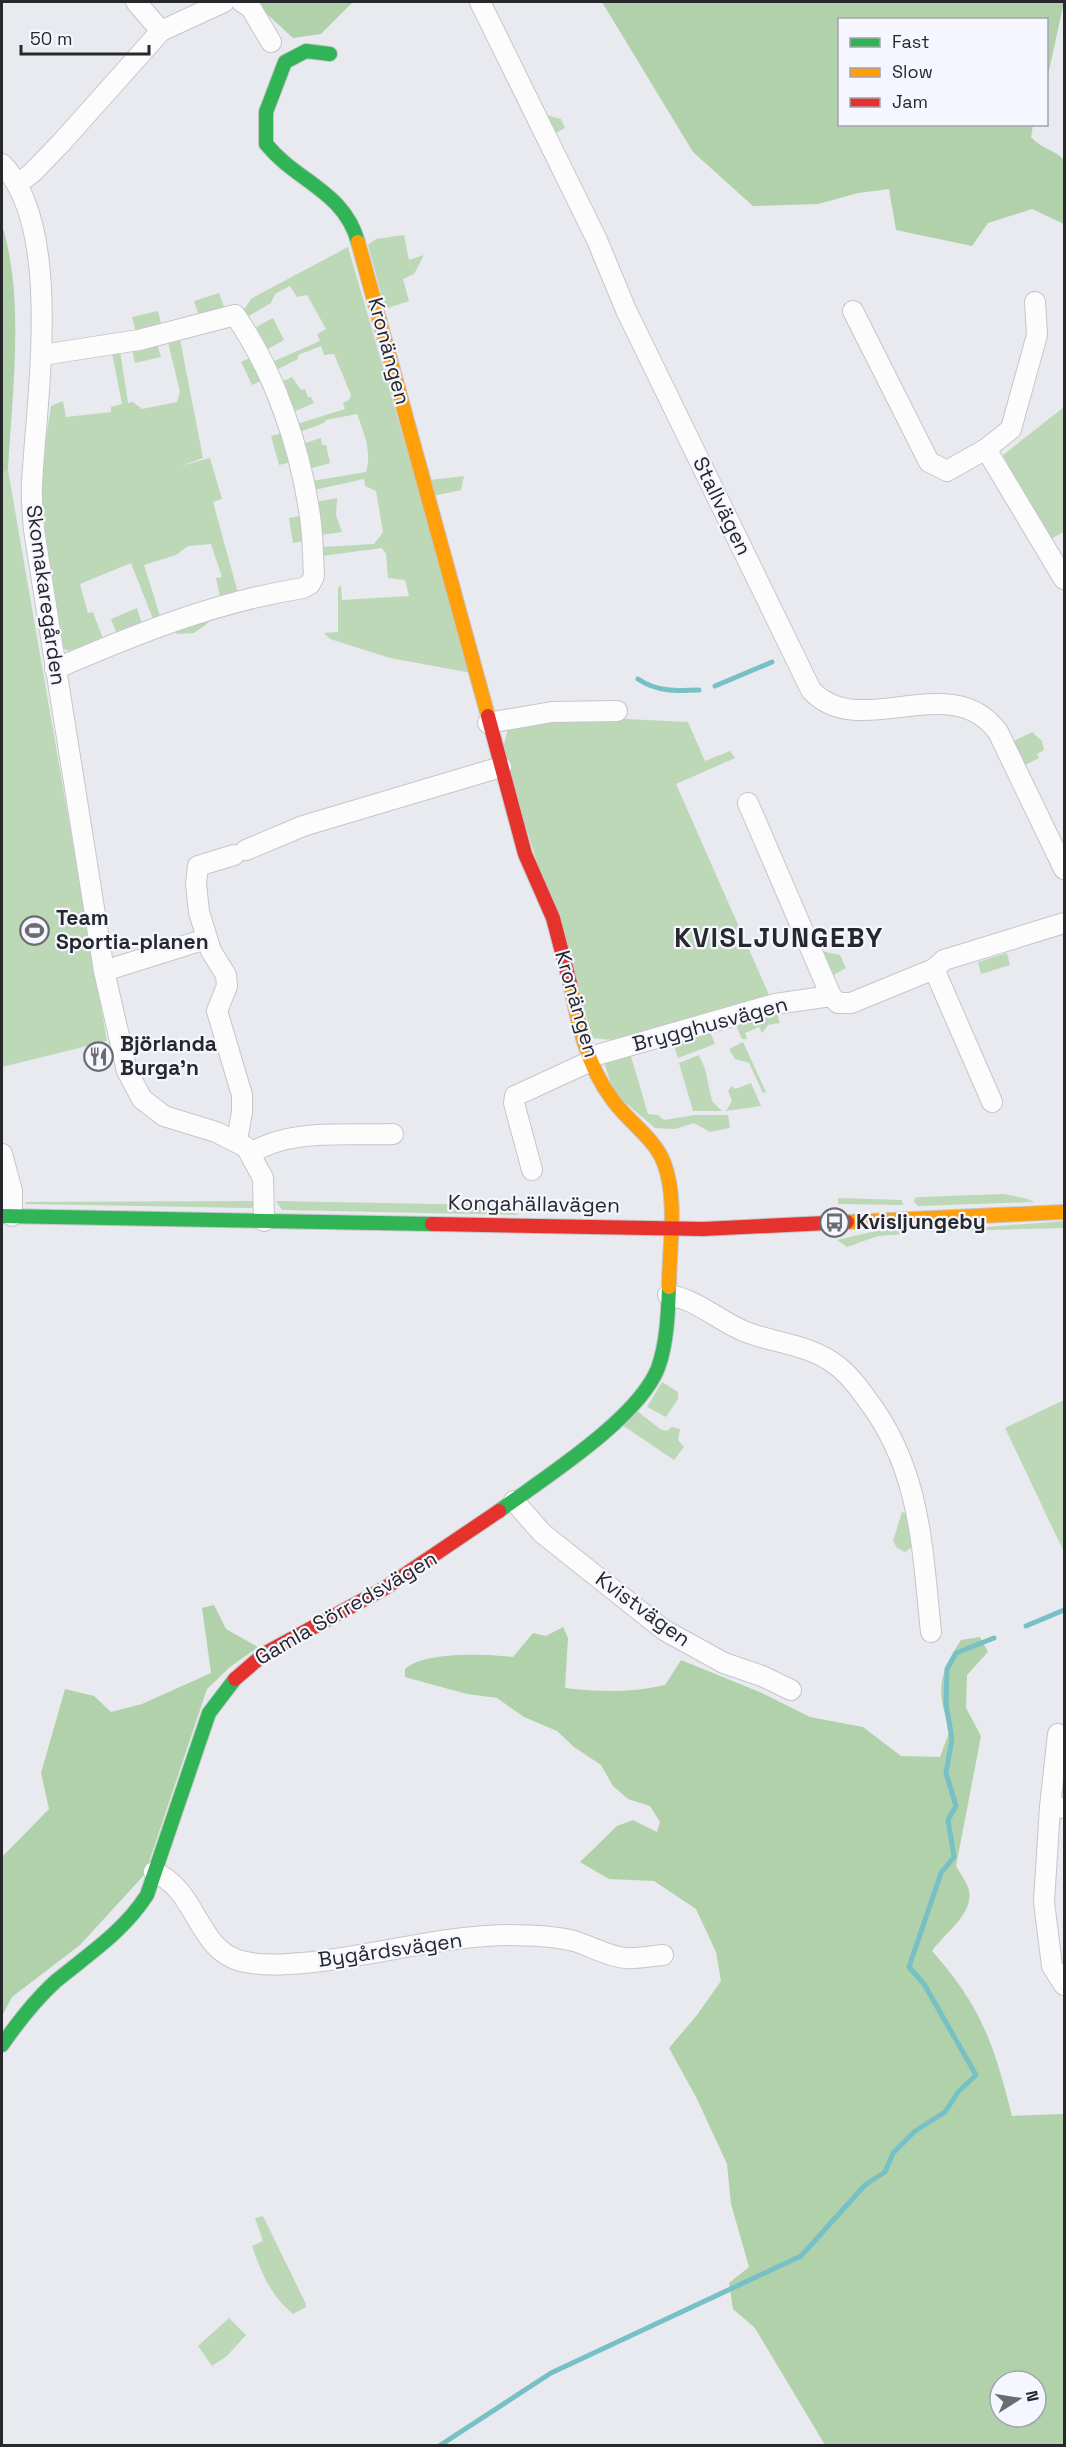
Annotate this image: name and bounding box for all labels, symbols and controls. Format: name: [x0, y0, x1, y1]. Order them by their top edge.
scale bar: [21, 18, 148, 56]
legend: [838, 18, 1048, 126]
text: 50 m: [30, 27, 72, 50]
text: Fast: [892, 30, 929, 53]
text: Slow: [892, 60, 933, 83]
text: Jam: [892, 90, 928, 113]
street label: Kronängen: [362, 294, 417, 407]
street label: Stallvägen: [687, 452, 758, 560]
street label: Skomakaregården: [20, 503, 73, 687]
place label: Team Sportia-planen: [56, 904, 209, 955]
sports icon: Team Sportia-planen: [19, 914, 51, 946]
district label: KVISLJUNGEBY: [674, 920, 884, 955]
street label: Kronängen: [549, 947, 606, 1060]
street label: Brygghusvägen: [629, 990, 790, 1057]
place label: Björlanda Burga'n: [120, 1030, 217, 1081]
restaurant icon: Björlanda Burga'n: [83, 1040, 115, 1072]
street label: Kongahällavägen: [448, 1189, 620, 1219]
bus stop icon: Kvisljungeby: [819, 1206, 851, 1238]
place label: Kvisljungeby: [856, 1208, 986, 1235]
street label: Gamla Sörredsvägen: [250, 1544, 442, 1671]
street label: Kvistvägen: [591, 1565, 696, 1652]
street label: Bygårdsvägen: [316, 1926, 464, 1973]
north arrow: [988, 2369, 1048, 2429]
text: N: [1021, 2389, 1044, 2403]

